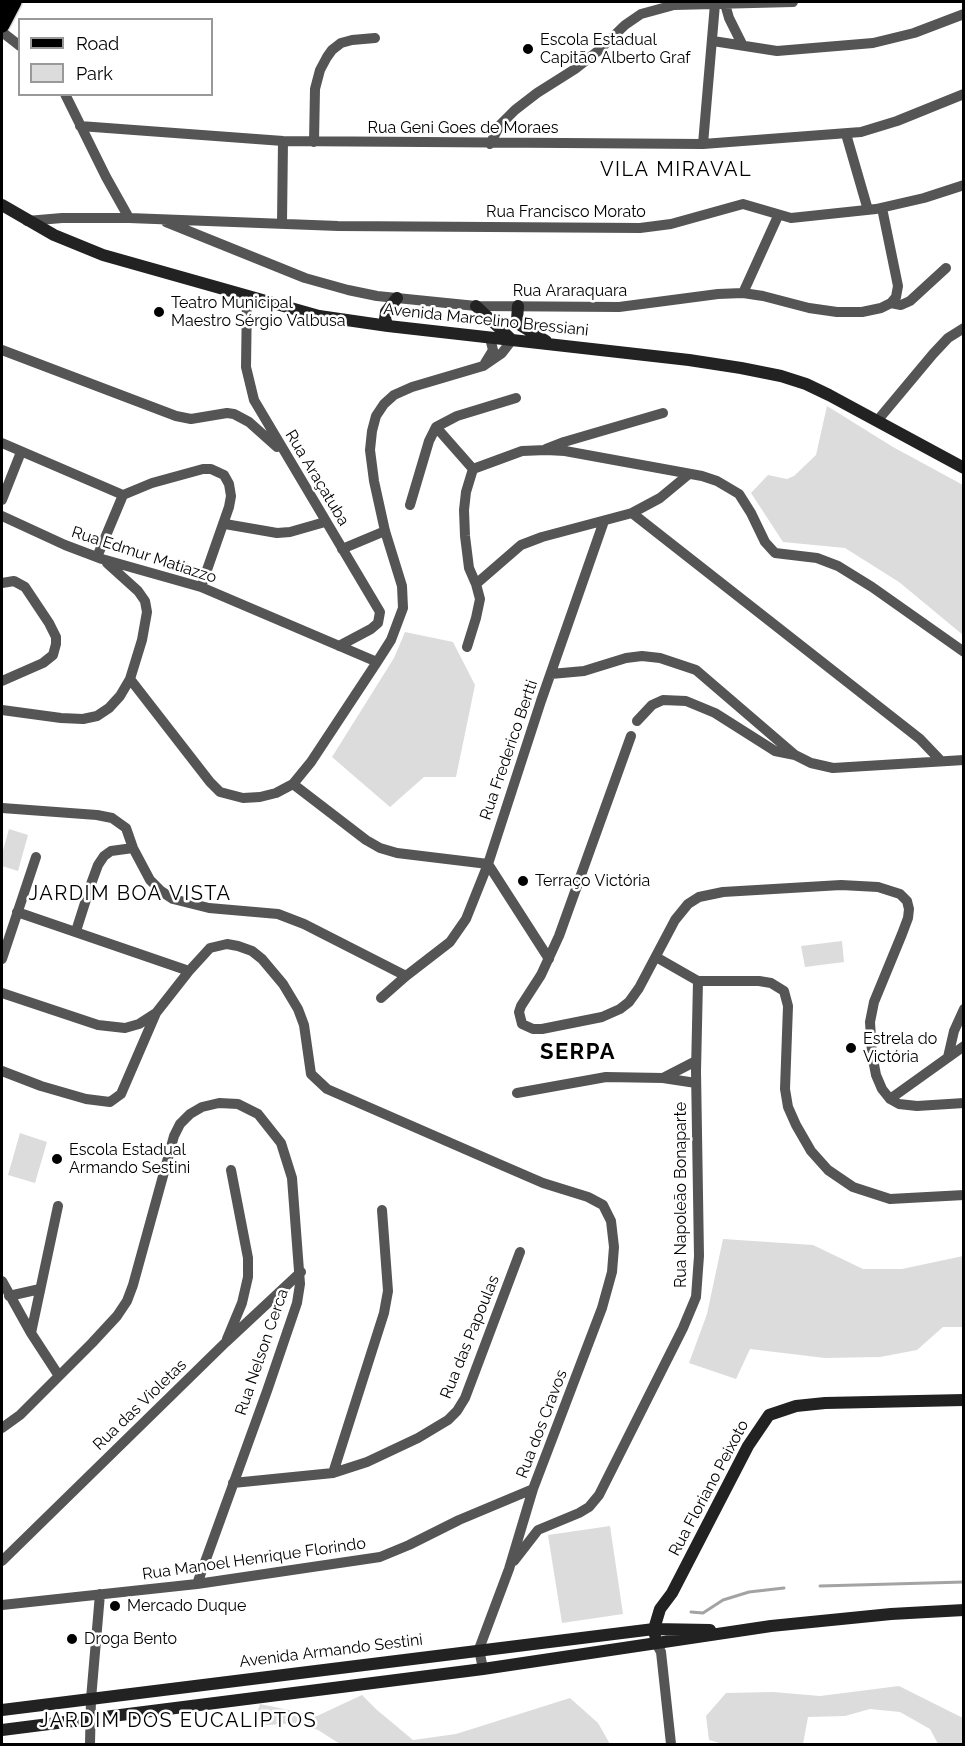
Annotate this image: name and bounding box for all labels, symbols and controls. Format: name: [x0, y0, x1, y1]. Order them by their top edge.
legend: [18, 18, 213, 96]
place label: Escola Estadual Capitão Alberto Graf: [540, 30, 691, 68]
text: Road: [76, 33, 119, 54]
marker: Escola Estadual Capitão Alberto Graf: [521, 42, 535, 56]
text: Park: [76, 63, 113, 84]
street label: Rua Geni Goes de Moraes: [368, 118, 558, 138]
district label: VILA MIRAVAL: [600, 158, 752, 182]
street label: Rua Francisco Morato: [486, 202, 646, 222]
street label: Rua Araraquara: [513, 281, 627, 301]
place label: Teatro Municipal Maestro Sérgio Valbusa: [171, 293, 346, 331]
street label: Avenida Marcelino Bressiani: [382, 300, 590, 340]
marker: Teatro Municipal Maestro Sérgio Valbusa: [152, 305, 166, 319]
street label: Rua Araçatuba: [281, 426, 353, 530]
street label: Rua Edmur Matiazzo: [69, 523, 219, 587]
street label: Rua Frederico Bertti: [476, 677, 542, 823]
place label: Terraço Victória: [535, 871, 650, 891]
marker: Terraço Victória: [516, 874, 530, 888]
district label: JARDIM BOA VISTA: [28, 882, 232, 906]
place label: Estrela do Victória: [863, 1029, 937, 1067]
district label: SERPA: [540, 1039, 616, 1065]
marker: Estrela do Victória: [844, 1041, 858, 1055]
street label: Rua Napoleão Bonaparte: [671, 1102, 691, 1288]
place label: Escola Estadual Armando Sestini: [69, 1140, 190, 1178]
marker: Escola Estadual Armando Sestini: [50, 1152, 64, 1166]
street label: Rua das Papoulas: [436, 1272, 504, 1402]
street label: Rua Nelson Cerca: [231, 1286, 293, 1418]
street label: Rua das Violetas: [89, 1356, 191, 1454]
street label: Rua dos Cravos: [513, 1367, 571, 1481]
street label: Rua Floriano Peixoto: [665, 1417, 753, 1559]
street label: Rua Manoel Henrique Florindo: [141, 1534, 367, 1584]
place label: Mercado Duque: [127, 1596, 246, 1616]
marker: Mercado Duque: [108, 1599, 122, 1613]
place label: Droga Bento: [84, 1629, 177, 1649]
street label: Avenida Armando Sestini: [238, 1630, 424, 1672]
marker: Droga Bento: [65, 1632, 79, 1646]
district label: JARDIM DOS EUCALIPTOS: [39, 1709, 317, 1733]

